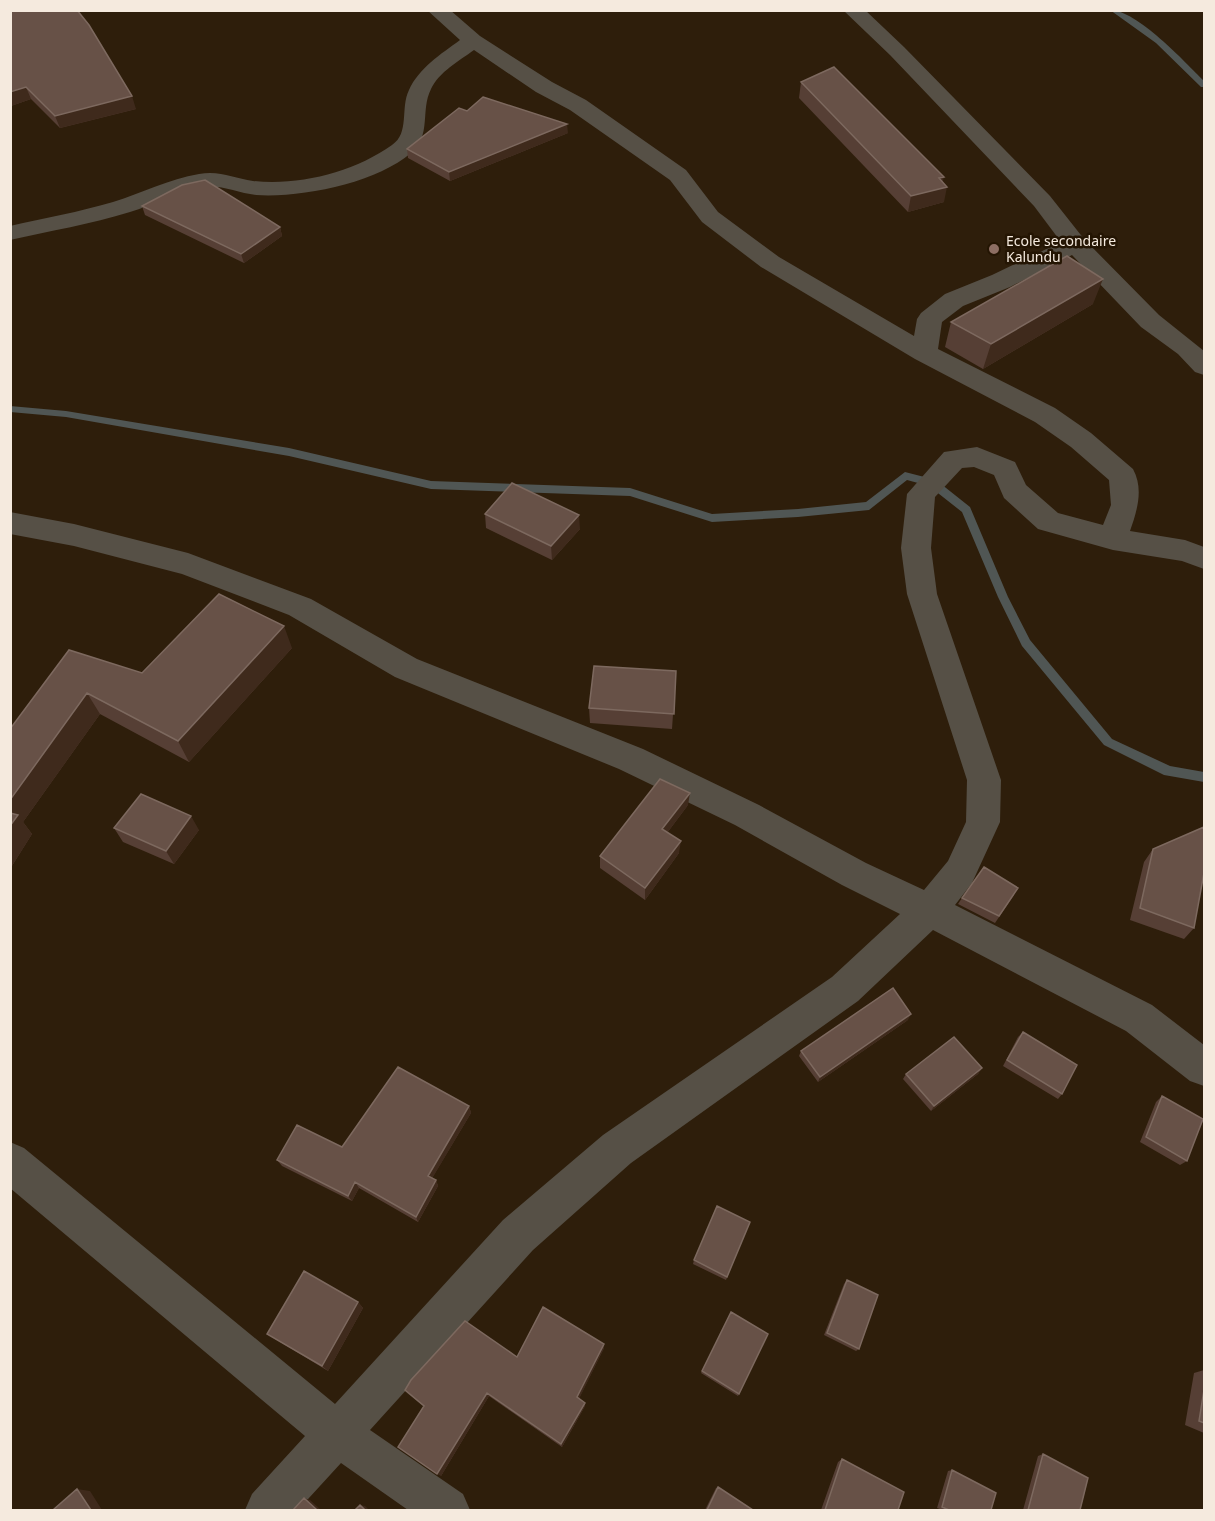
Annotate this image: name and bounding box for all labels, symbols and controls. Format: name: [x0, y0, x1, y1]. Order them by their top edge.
place label: Ecole secondaire Kalundu: [1006, 231, 1116, 266]
marker: Ecole secondaire Kalundu: [987, 242, 1001, 256]

